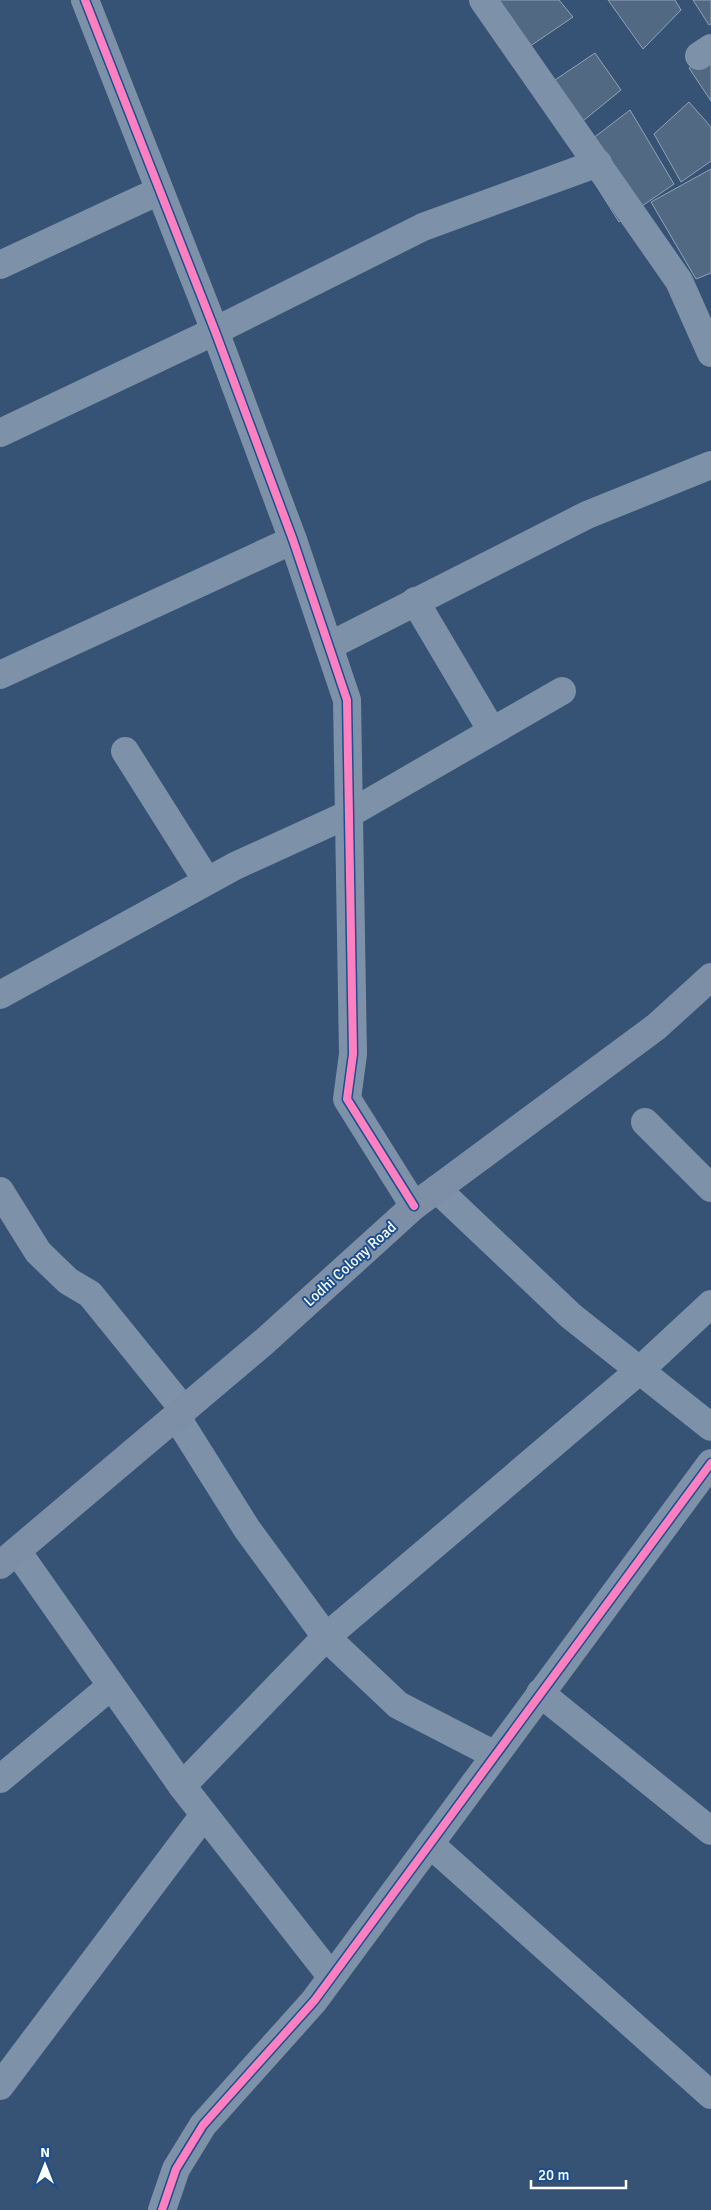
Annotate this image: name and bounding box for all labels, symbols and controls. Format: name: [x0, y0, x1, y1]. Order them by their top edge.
street label: Lodhi Colony Road: [300, 1218, 400, 1310]
north arrow: [20, 2140, 70, 2190]
text: N: [40, 2144, 50, 2161]
scale bar: [531, 2158, 626, 2190]
text: 20 m: [538, 2166, 569, 2184]

